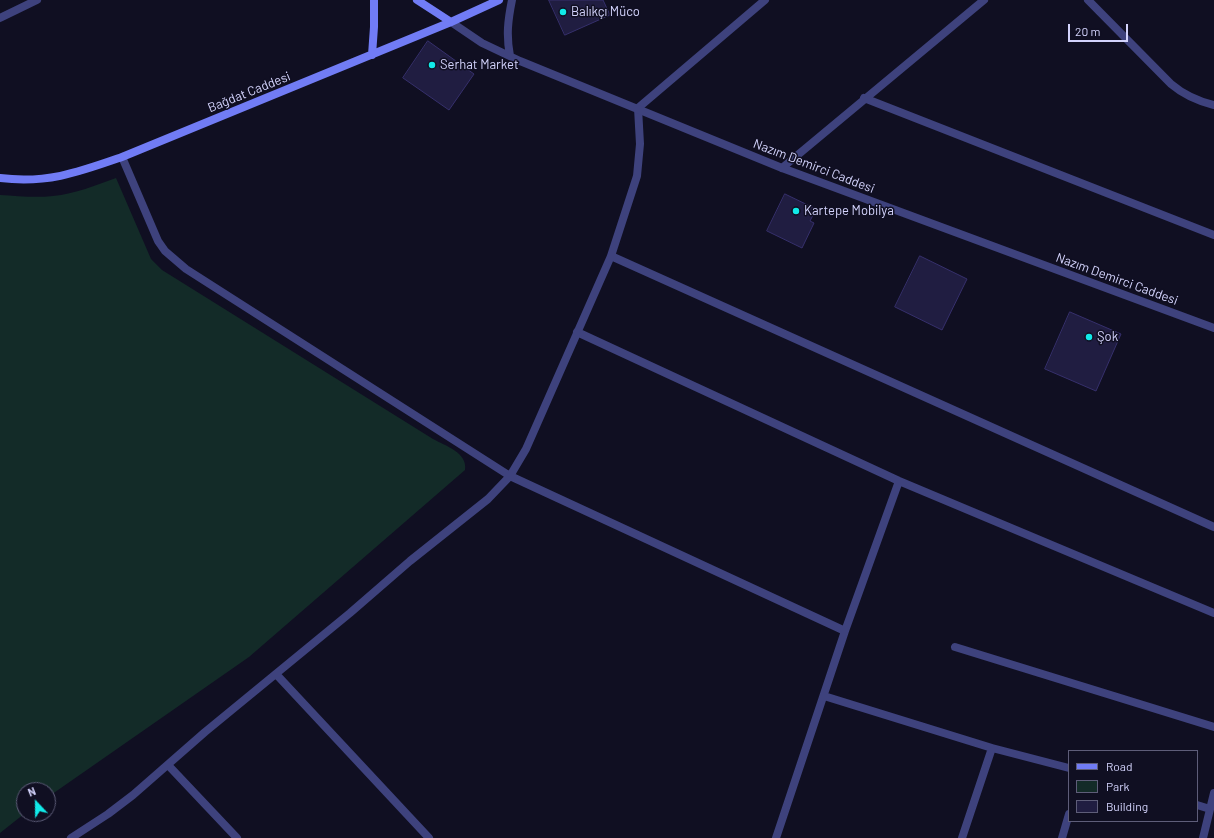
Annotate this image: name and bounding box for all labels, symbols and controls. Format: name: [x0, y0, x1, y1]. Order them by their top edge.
place label: Balıkçı Müco: [571, 4, 640, 20]
marker: Balıkçı Müco: [558, 7, 568, 17]
scale bar: [1070, 16, 1130, 42]
text: 20 m: [1075, 24, 1101, 38]
place label: Serhat Market: [440, 57, 519, 73]
marker: Serhat Market: [427, 60, 437, 70]
street label: Bağdat Caddesi: [205, 68, 293, 116]
street label: Nazım Demirci Caddesi: [751, 136, 877, 196]
place label: Kartepe Mobilya: [804, 203, 894, 219]
marker: Kartepe Mobilya: [791, 206, 801, 216]
street label: Nazım Demirci Caddesi: [1054, 250, 1180, 308]
place label: Şok: [1097, 329, 1118, 345]
marker: Şok: [1084, 332, 1094, 342]
legend: [1068, 750, 1198, 822]
text: Road: [1106, 759, 1133, 773]
text: Park: [1106, 779, 1130, 793]
north arrow: [16, 782, 56, 822]
text: N: [26, 784, 38, 799]
text: Building: [1106, 799, 1148, 813]

